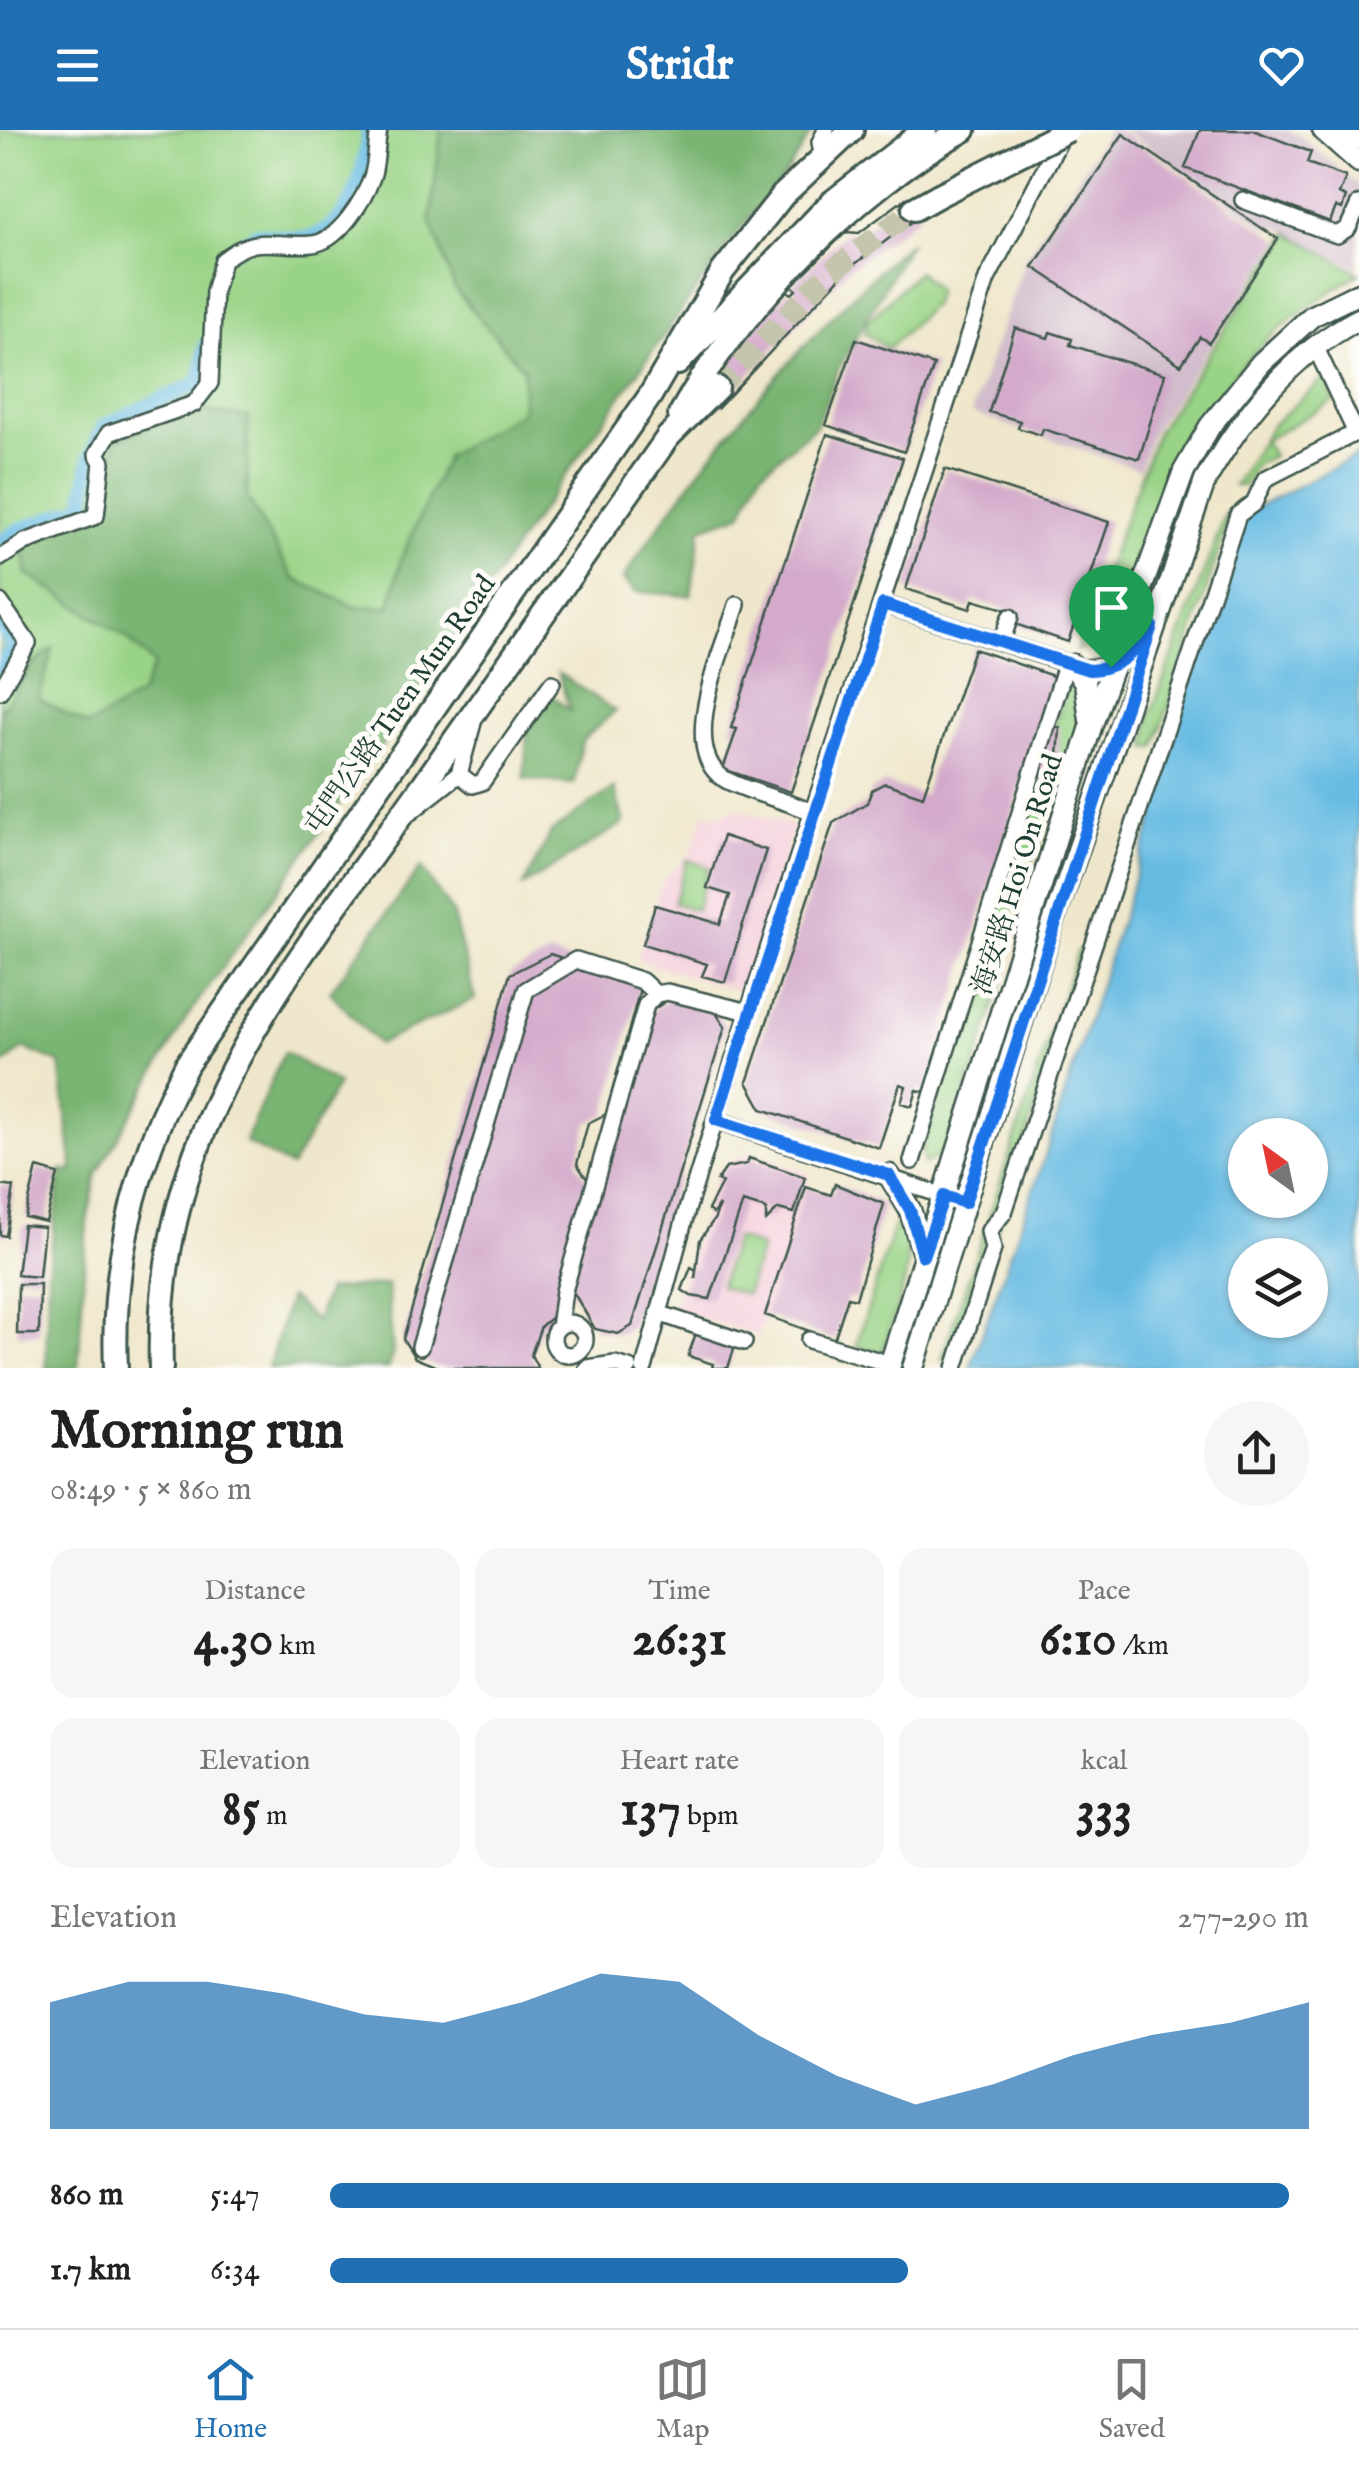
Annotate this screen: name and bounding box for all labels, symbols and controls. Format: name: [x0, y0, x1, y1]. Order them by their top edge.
text: Stridr: [626, 37, 733, 94]
icon: menu: [50, 38, 105, 93]
icon: heart: [1254, 38, 1309, 93]
pin: [1069, 565, 1154, 668]
street label: 屯門公路 Tuen Mun Road: [298, 569, 504, 842]
icon: arrive: [1084, 580, 1139, 635]
street label: 海安路 Hoi On Road: [965, 750, 1072, 999]
north arrow: [1228, 1118, 1328, 1218]
map controls: [1228, 1118, 1328, 1338]
button: layers: [1228, 1238, 1328, 1338]
text: Morning run: [50, 1397, 344, 1467]
button: share: [1204, 1401, 1309, 1506]
text: 08:49 · 5 × 860 m: [50, 1470, 252, 1511]
text: Distance: [204, 1574, 305, 1609]
text: Time: [648, 1574, 711, 1609]
text: Pace: [1078, 1574, 1131, 1609]
text: 4.30: [194, 1609, 273, 1672]
text: 26:31: [632, 1609, 727, 1672]
text: 6:10: [1039, 1609, 1117, 1672]
text: km: [273, 1629, 316, 1664]
text: /km: [1117, 1629, 1169, 1664]
text: Elevation: [199, 1744, 310, 1779]
text: Heart rate: [620, 1744, 739, 1779]
text: kcal: [1081, 1744, 1127, 1779]
text: 85: [222, 1779, 260, 1842]
text: 137: [620, 1779, 681, 1842]
text: 333: [1076, 1779, 1132, 1842]
text: m: [260, 1799, 288, 1834]
text: bpm: [681, 1799, 739, 1834]
text: Elevation: [50, 1898, 177, 1939]
text: 277–290 m: [1177, 1898, 1309, 1939]
text: 860 m: [50, 2175, 123, 2216]
text: 5:47: [210, 2175, 260, 2216]
text: 1.7 km: [50, 2250, 131, 2291]
text: 6:34: [210, 2250, 260, 2291]
tab: Home: [194, 2352, 267, 2447]
tab: Map: [655, 2352, 710, 2447]
tab: Saved: [1099, 2352, 1165, 2447]

